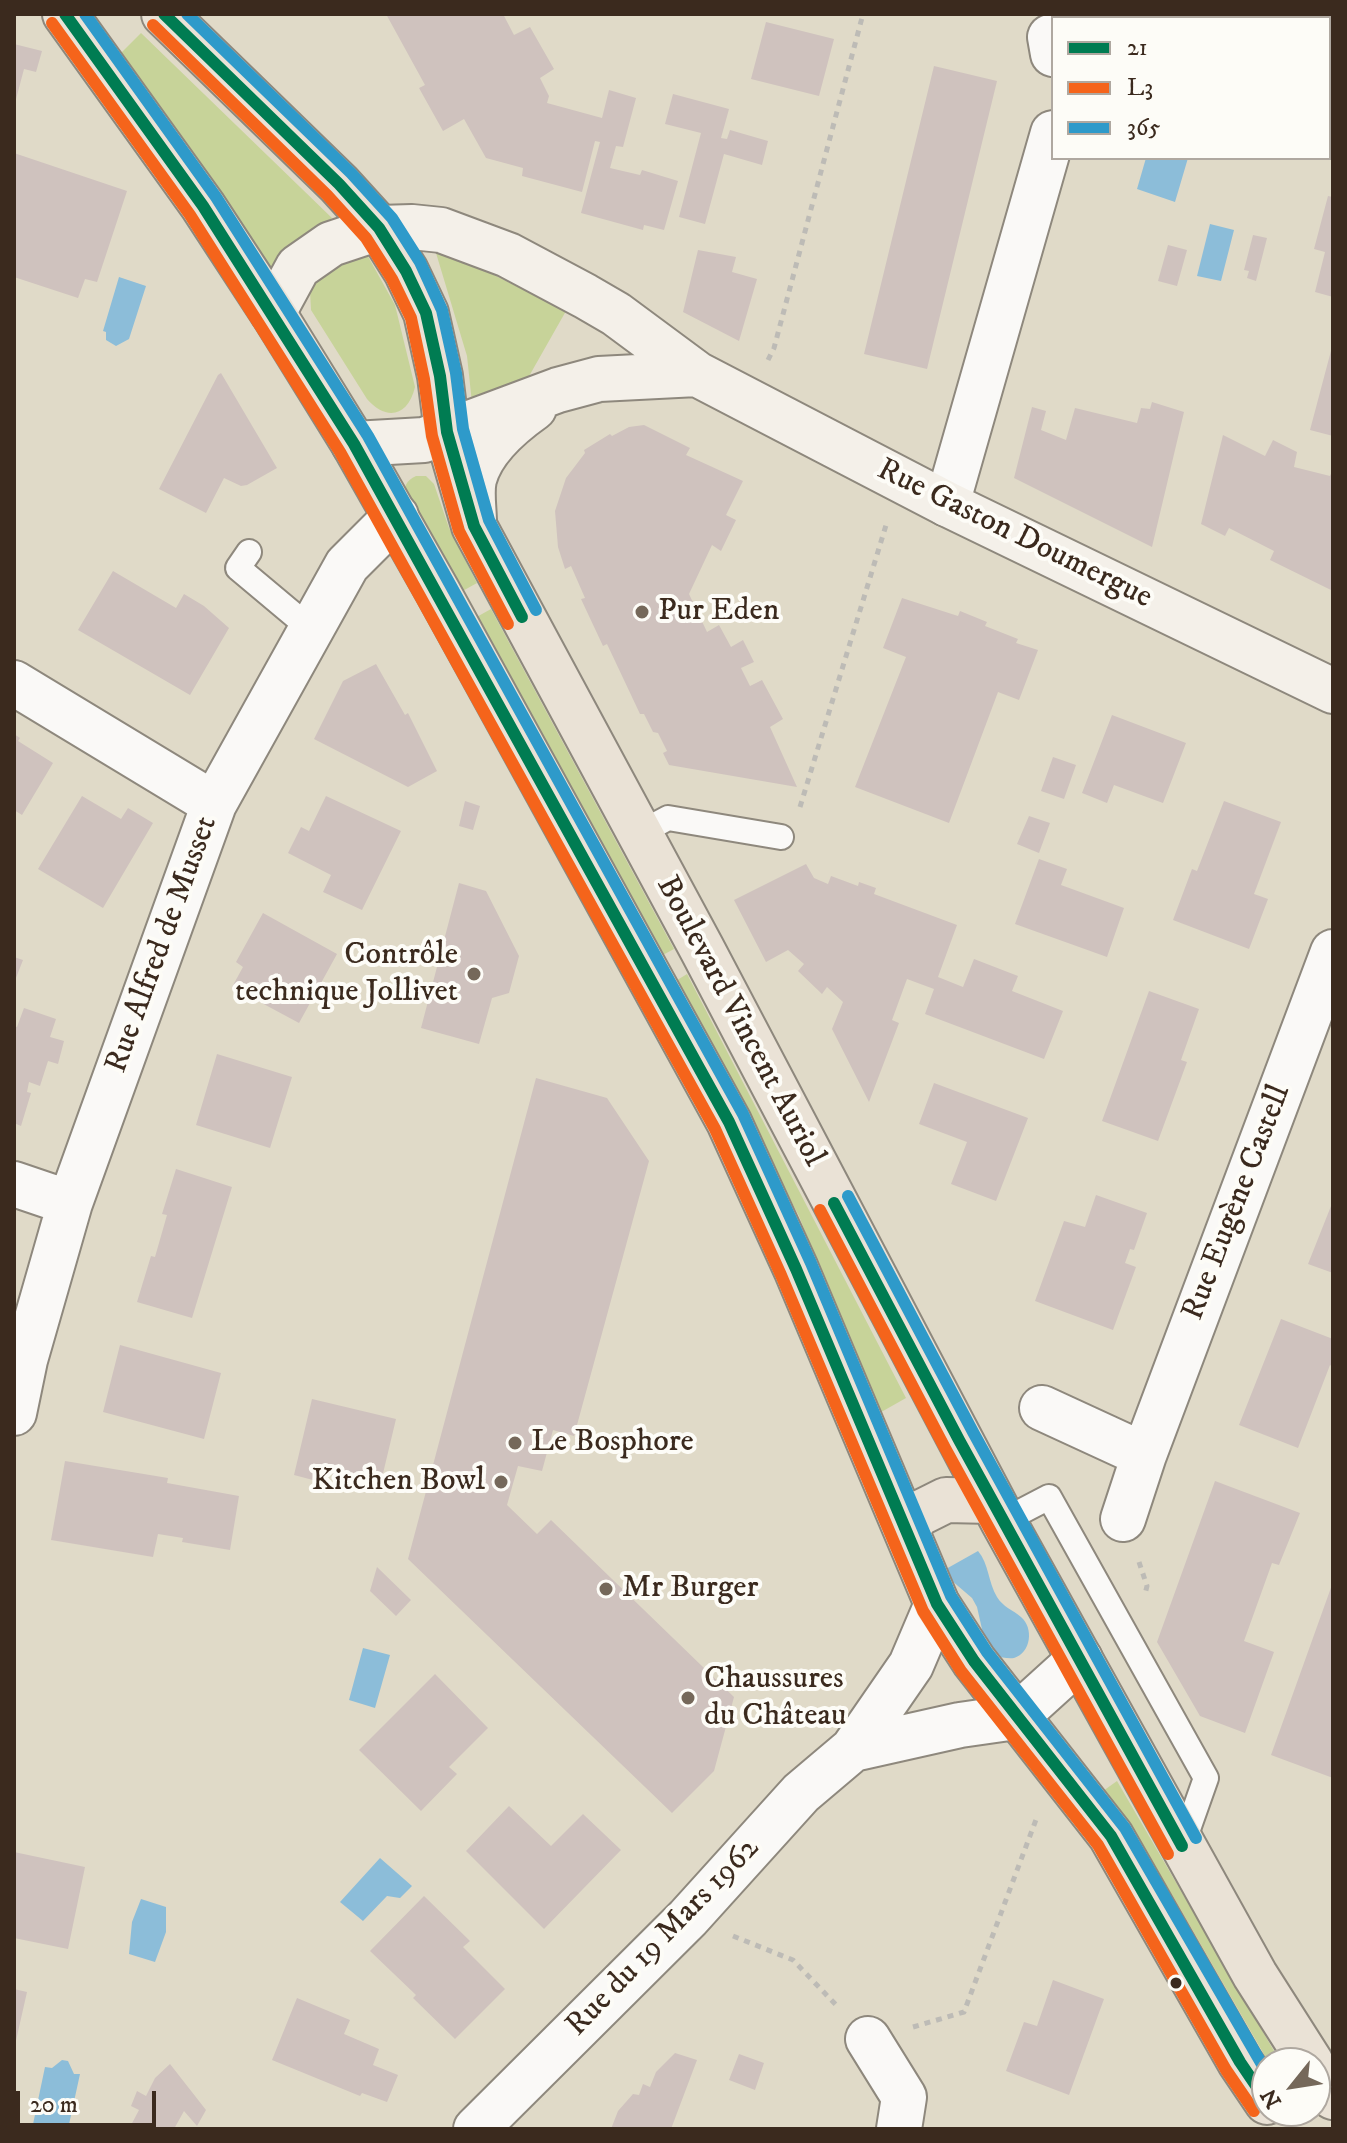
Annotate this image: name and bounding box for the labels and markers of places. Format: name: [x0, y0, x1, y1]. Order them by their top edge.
place label: Pur Eden: [658, 593, 779, 631]
marker: Pur Eden: [633, 603, 651, 621]
place label: Contrôle technique Jollivet: [235, 937, 458, 1012]
marker: Contrôle technique Jollivet: [465, 965, 483, 983]
place label: Le Bosphore: [531, 1424, 694, 1462]
marker: Le Bosphore: [506, 1434, 524, 1452]
place label: Kitchen Bowl: [312, 1463, 485, 1501]
marker: Kitchen Bowl: [492, 1473, 510, 1491]
place label: Mr Burger: [622, 1570, 758, 1608]
marker: Mr Burger: [597, 1580, 615, 1598]
place label: Chaussures du Château: [704, 1661, 846, 1736]
marker: Chaussures du Château: [679, 1689, 697, 1707]
unlabelled marker: [1168, 1975, 1184, 1991]

